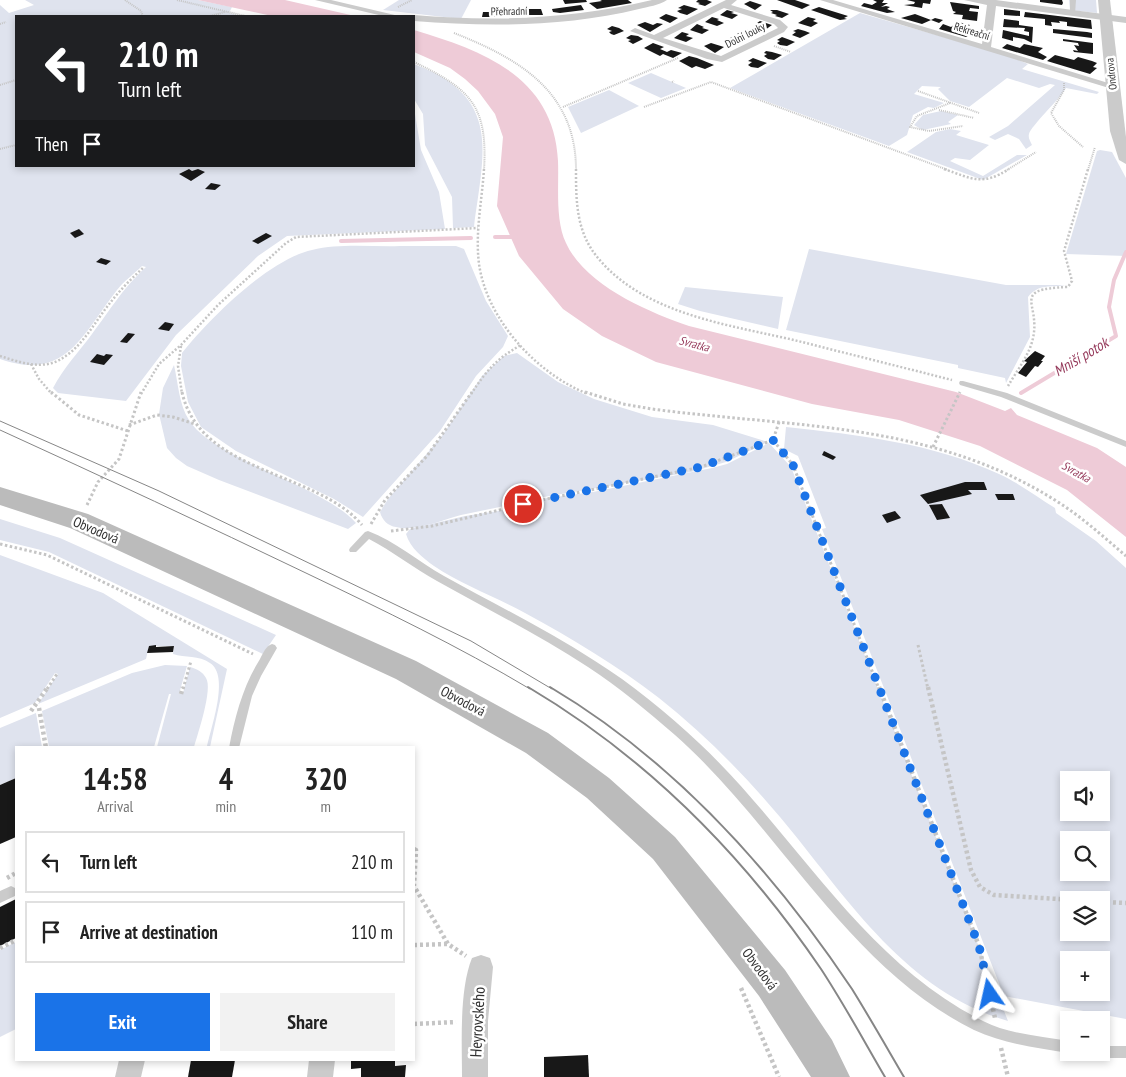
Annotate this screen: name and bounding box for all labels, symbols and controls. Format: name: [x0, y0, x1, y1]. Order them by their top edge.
street label: Přehradní: [490, 4, 528, 18]
street label: Dolní louky: [723, 19, 768, 51]
street label: Rekreační: [952, 19, 992, 43]
text: 210 m: [118, 31, 199, 77]
icon: left: [35, 35, 100, 100]
street label: Ondrova: [1102, 57, 1120, 91]
text: Turn left: [118, 75, 182, 103]
icon: arrive: [78, 130, 106, 158]
text: Then: [35, 132, 68, 156]
water label: Svratka: [677, 332, 712, 355]
water label: Mniší potok: [1050, 332, 1113, 380]
water label: Svratka: [1059, 458, 1094, 486]
pin: [502, 483, 544, 525]
icon: arrive: [509, 490, 537, 518]
street label: Obvodová: [70, 512, 122, 548]
street label: Obvodová: [438, 682, 488, 720]
text: 14:58: [83, 759, 148, 798]
text: 4: [219, 759, 233, 798]
text: 320: [304, 759, 347, 798]
map controls: [1060, 771, 1110, 1061]
button: sound: [1060, 771, 1110, 821]
text: Arrival: [97, 796, 133, 816]
text: min: [215, 796, 236, 816]
text: m: [320, 796, 331, 816]
button: search: [1060, 831, 1110, 881]
icon: left: [37, 848, 65, 876]
text: Turn left: [80, 850, 137, 874]
text: 210 m: [351, 850, 393, 874]
button: layers: [1060, 891, 1110, 941]
icon: arrive: [37, 918, 65, 946]
text: Arrive at destination: [80, 920, 218, 944]
text: 110 m: [351, 920, 393, 944]
street label: Obvodová: [738, 944, 782, 994]
button: +: [1060, 951, 1110, 1001]
position arrow: [963, 967, 1015, 1019]
street label: Heyrovského: [465, 986, 489, 1058]
button: Exit: [35, 993, 210, 1051]
button: Share: [220, 993, 395, 1051]
button: −: [1060, 1011, 1110, 1061]

